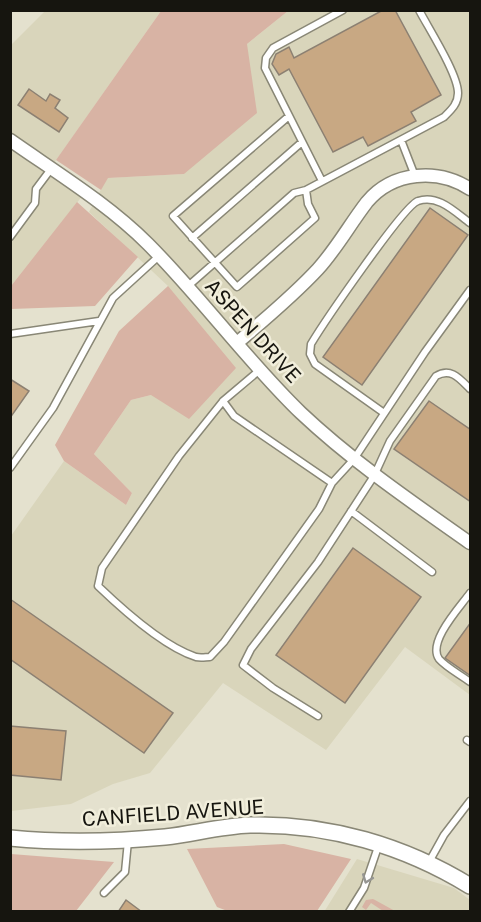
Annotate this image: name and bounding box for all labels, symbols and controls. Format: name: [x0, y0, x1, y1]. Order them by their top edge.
street label: ASPEN DRIVE: [200, 274, 306, 388]
street label: CANFIELD AVENUE: [81, 795, 265, 831]
one-way arrow: [362, 873, 374, 884]

